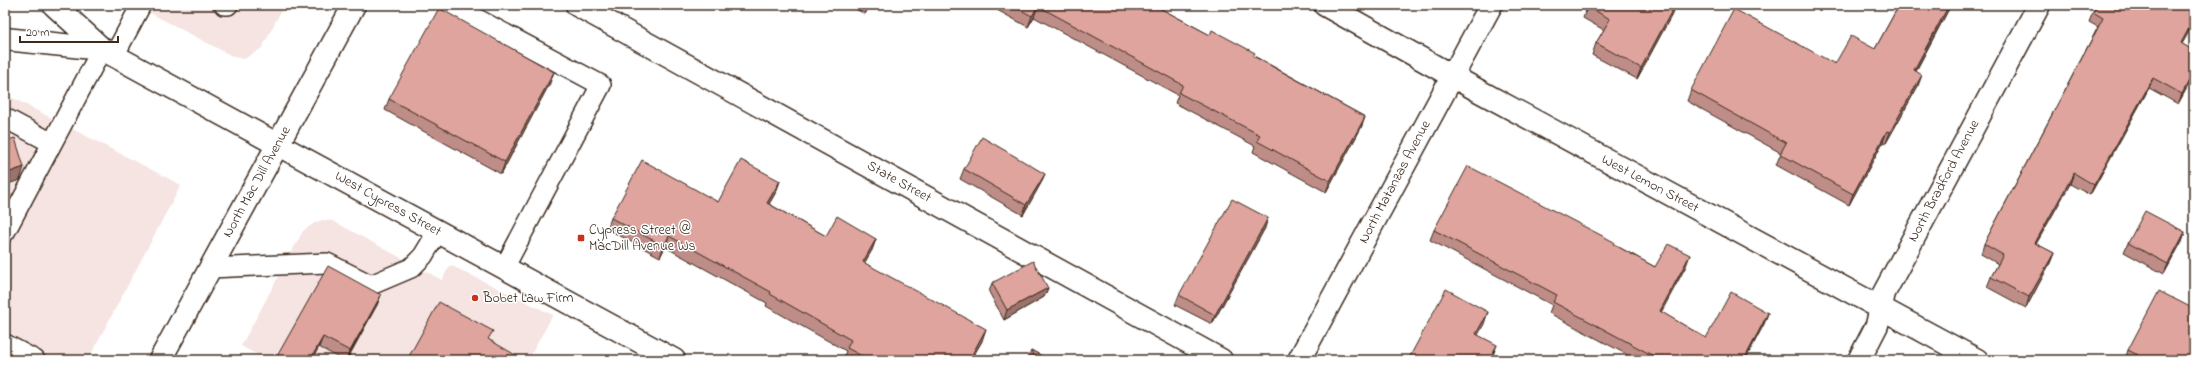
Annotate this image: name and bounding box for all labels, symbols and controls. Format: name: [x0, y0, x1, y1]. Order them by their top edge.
scale bar: [20, 18, 118, 44]
text: 20 m: [26, 24, 49, 42]
street label: North Matanzas Avenue: [1354, 116, 1437, 247]
street label: North Bradford Avenue: [1903, 116, 1985, 246]
street label: North Mac Dill Avenue: [218, 122, 297, 242]
street label: West Lemon Street: [1598, 149, 1703, 219]
street label: State Street: [863, 156, 935, 209]
street label: West Cypress Street: [330, 166, 445, 243]
place label: Cypress Street @ MacDill Avenue Ws: [589, 220, 696, 257]
marker: Cypress Street @ MacDill Avenue Ws: [576, 233, 586, 243]
place label: Bobet Law Firm: [482, 288, 574, 309]
marker: Bobet Law Firm: [470, 293, 480, 303]

